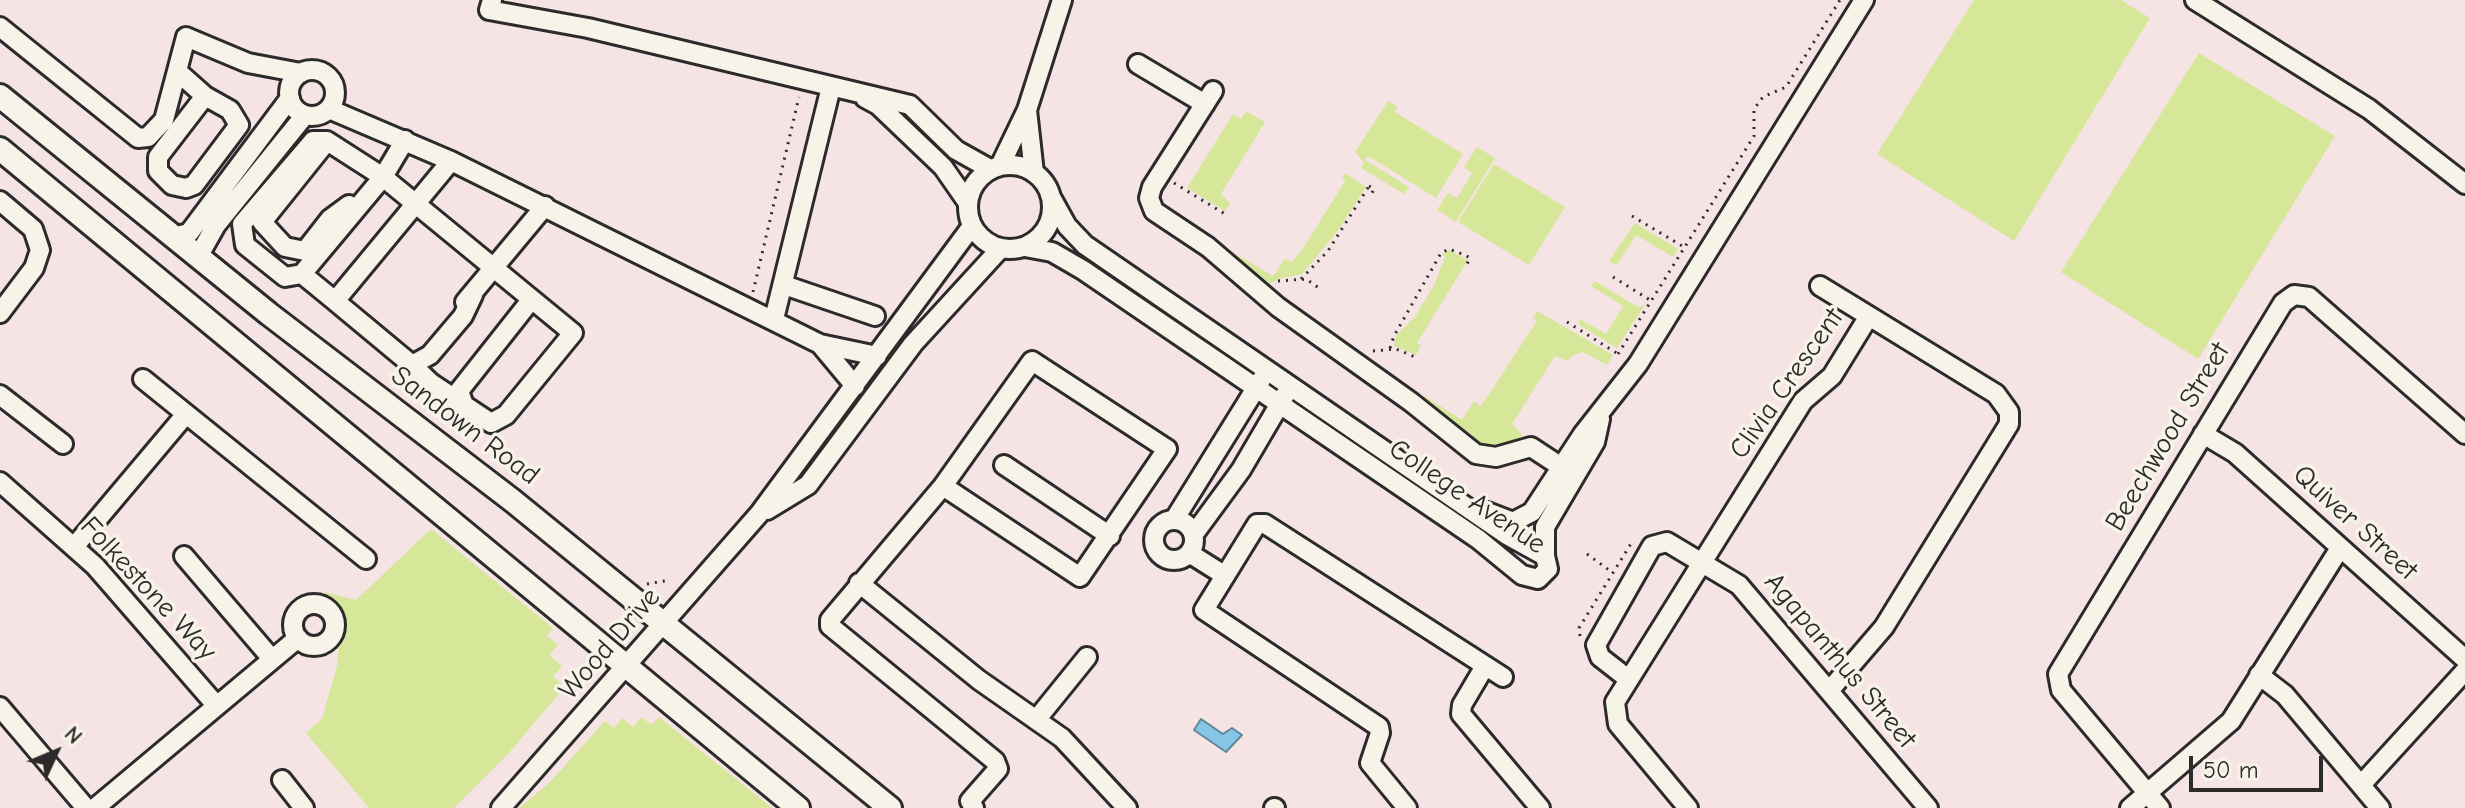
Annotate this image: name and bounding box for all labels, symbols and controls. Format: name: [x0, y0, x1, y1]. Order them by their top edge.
street label: Clivia Crescent: [1723, 302, 1851, 466]
street label: Beechwood Street: [2098, 337, 2238, 537]
street label: Sandown Road: [384, 359, 546, 493]
street label: College Avenue: [1382, 432, 1552, 562]
street label: Quiver Street: [2286, 458, 2424, 588]
street label: Folkestone Way: [73, 510, 223, 668]
street label: Agapanthus Street: [1757, 566, 1923, 756]
street label: Wood Drive: [552, 581, 668, 707]
north arrow: [16, 712, 96, 792]
text: N: [59, 721, 88, 750]
scale bar: [2193, 740, 2327, 790]
text: 50 m: [2203, 756, 2259, 784]

